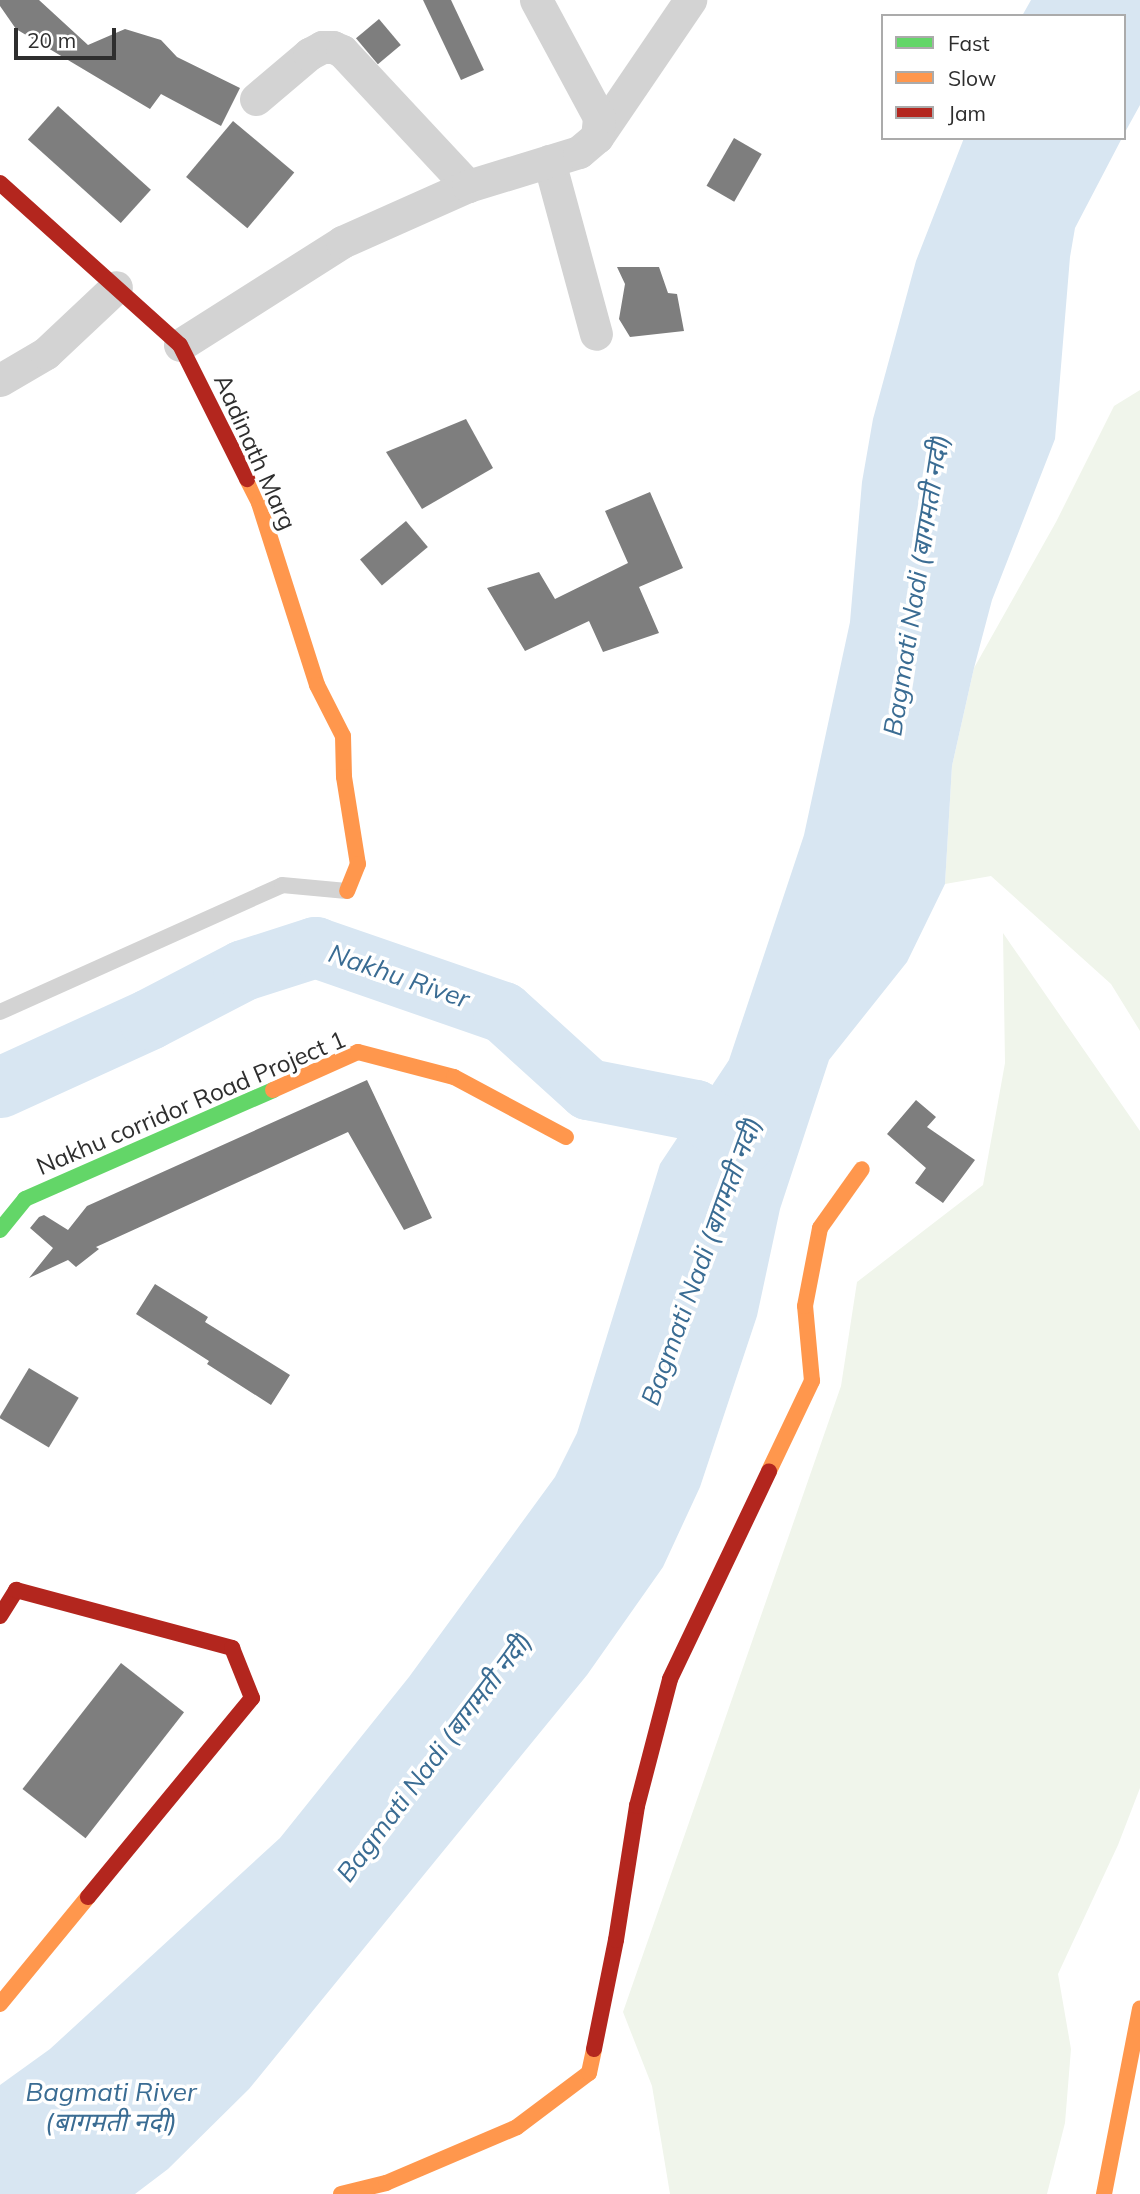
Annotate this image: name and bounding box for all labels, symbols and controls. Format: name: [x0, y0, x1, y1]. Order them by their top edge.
scale bar: [18, 14, 119, 58]
legend: [881, 14, 1126, 140]
text: 20 m: [27, 27, 76, 53]
text: Fast: [948, 30, 990, 56]
text: Slow: [948, 65, 996, 91]
text: Jam: [948, 100, 986, 126]
street label: Aadinath Marg: [208, 370, 302, 534]
water label: Bagmati Nadi (बागमती नदी): [877, 432, 955, 738]
water label: Nakhu River: [325, 937, 473, 1015]
street label: Nakhu corridor Road Project 1: [32, 1025, 350, 1181]
water label: Bagmati Nadi (बागमती नदी): [634, 1113, 768, 1409]
water label: Bagmati Nadi (बागमती नदी): [330, 1626, 538, 1888]
water label: Bagmati River (बागमती नदी): [26, 2076, 196, 2138]

